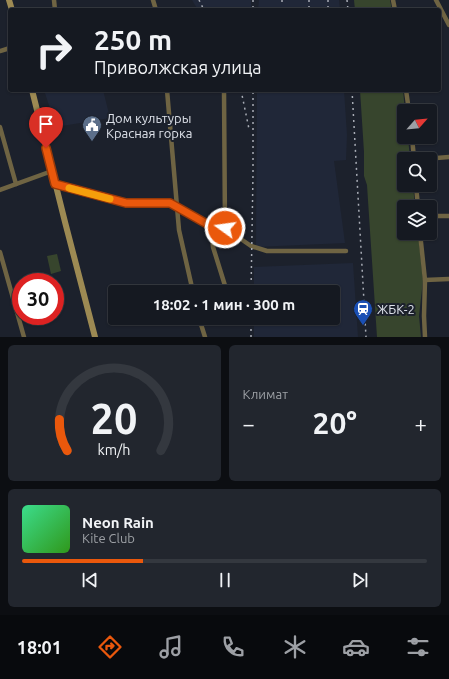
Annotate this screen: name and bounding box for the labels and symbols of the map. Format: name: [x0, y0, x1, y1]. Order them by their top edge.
north arrow: [397, 104, 437, 144]
pin: [29, 107, 63, 148]
place label: Дом культуры Красная горка: [106, 111, 192, 140]
public building icon: Дом культуры Красная горка: [81, 114, 103, 142]
position arrow: [204, 207, 246, 249]
speed limit sign: 30: [12, 273, 64, 325]
station icon: ЖБК-2: [352, 298, 374, 326]
place label: ЖБК-2: [377, 302, 415, 316]

